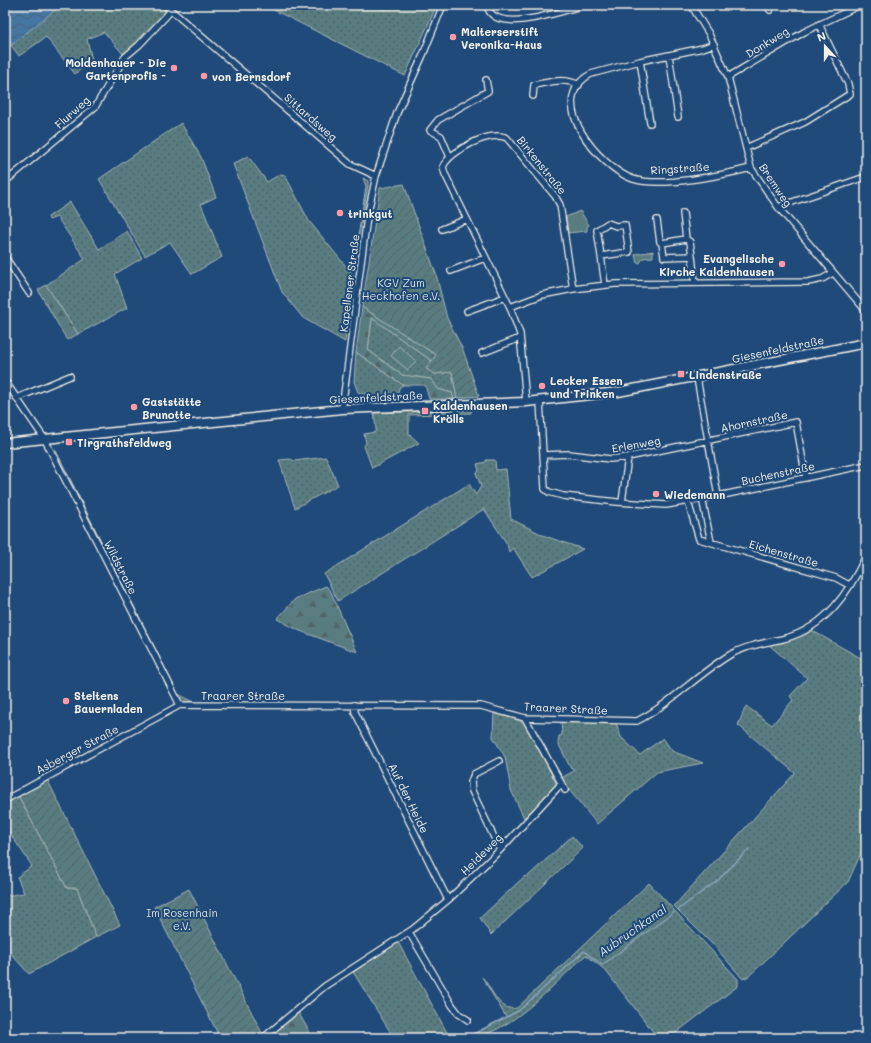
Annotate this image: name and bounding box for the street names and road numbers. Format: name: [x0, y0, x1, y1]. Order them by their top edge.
street label: Donkweg: [743, 23, 791, 61]
street label: Sittardsweg: [281, 90, 341, 144]
street label: Flurweg: [51, 92, 93, 132]
street label: Birkenstraße: [514, 133, 570, 197]
street label: Ringstraße: [650, 158, 710, 178]
street label: Bremweg: [756, 160, 796, 210]
street label: Kapellener Straße: [336, 233, 362, 333]
street label: Giesenfeldstraße: [731, 332, 826, 366]
street label: Giesenfeldstraße: [329, 387, 423, 407]
street label: Ahornstraße: [719, 407, 789, 435]
street label: Erlenweg: [610, 432, 662, 456]
street label: Buchenstraße: [740, 458, 816, 488]
street label: Eichenstraße: [748, 536, 821, 570]
street label: Wildstraße: [101, 537, 141, 597]
street label: Traarer Straße: [201, 688, 285, 703]
street label: Traarer Straße: [524, 698, 608, 718]
street label: Asberger Straße: [33, 721, 121, 777]
street label: Auf der Heide: [386, 761, 432, 836]
street label: Heideweg: [457, 830, 505, 878]

